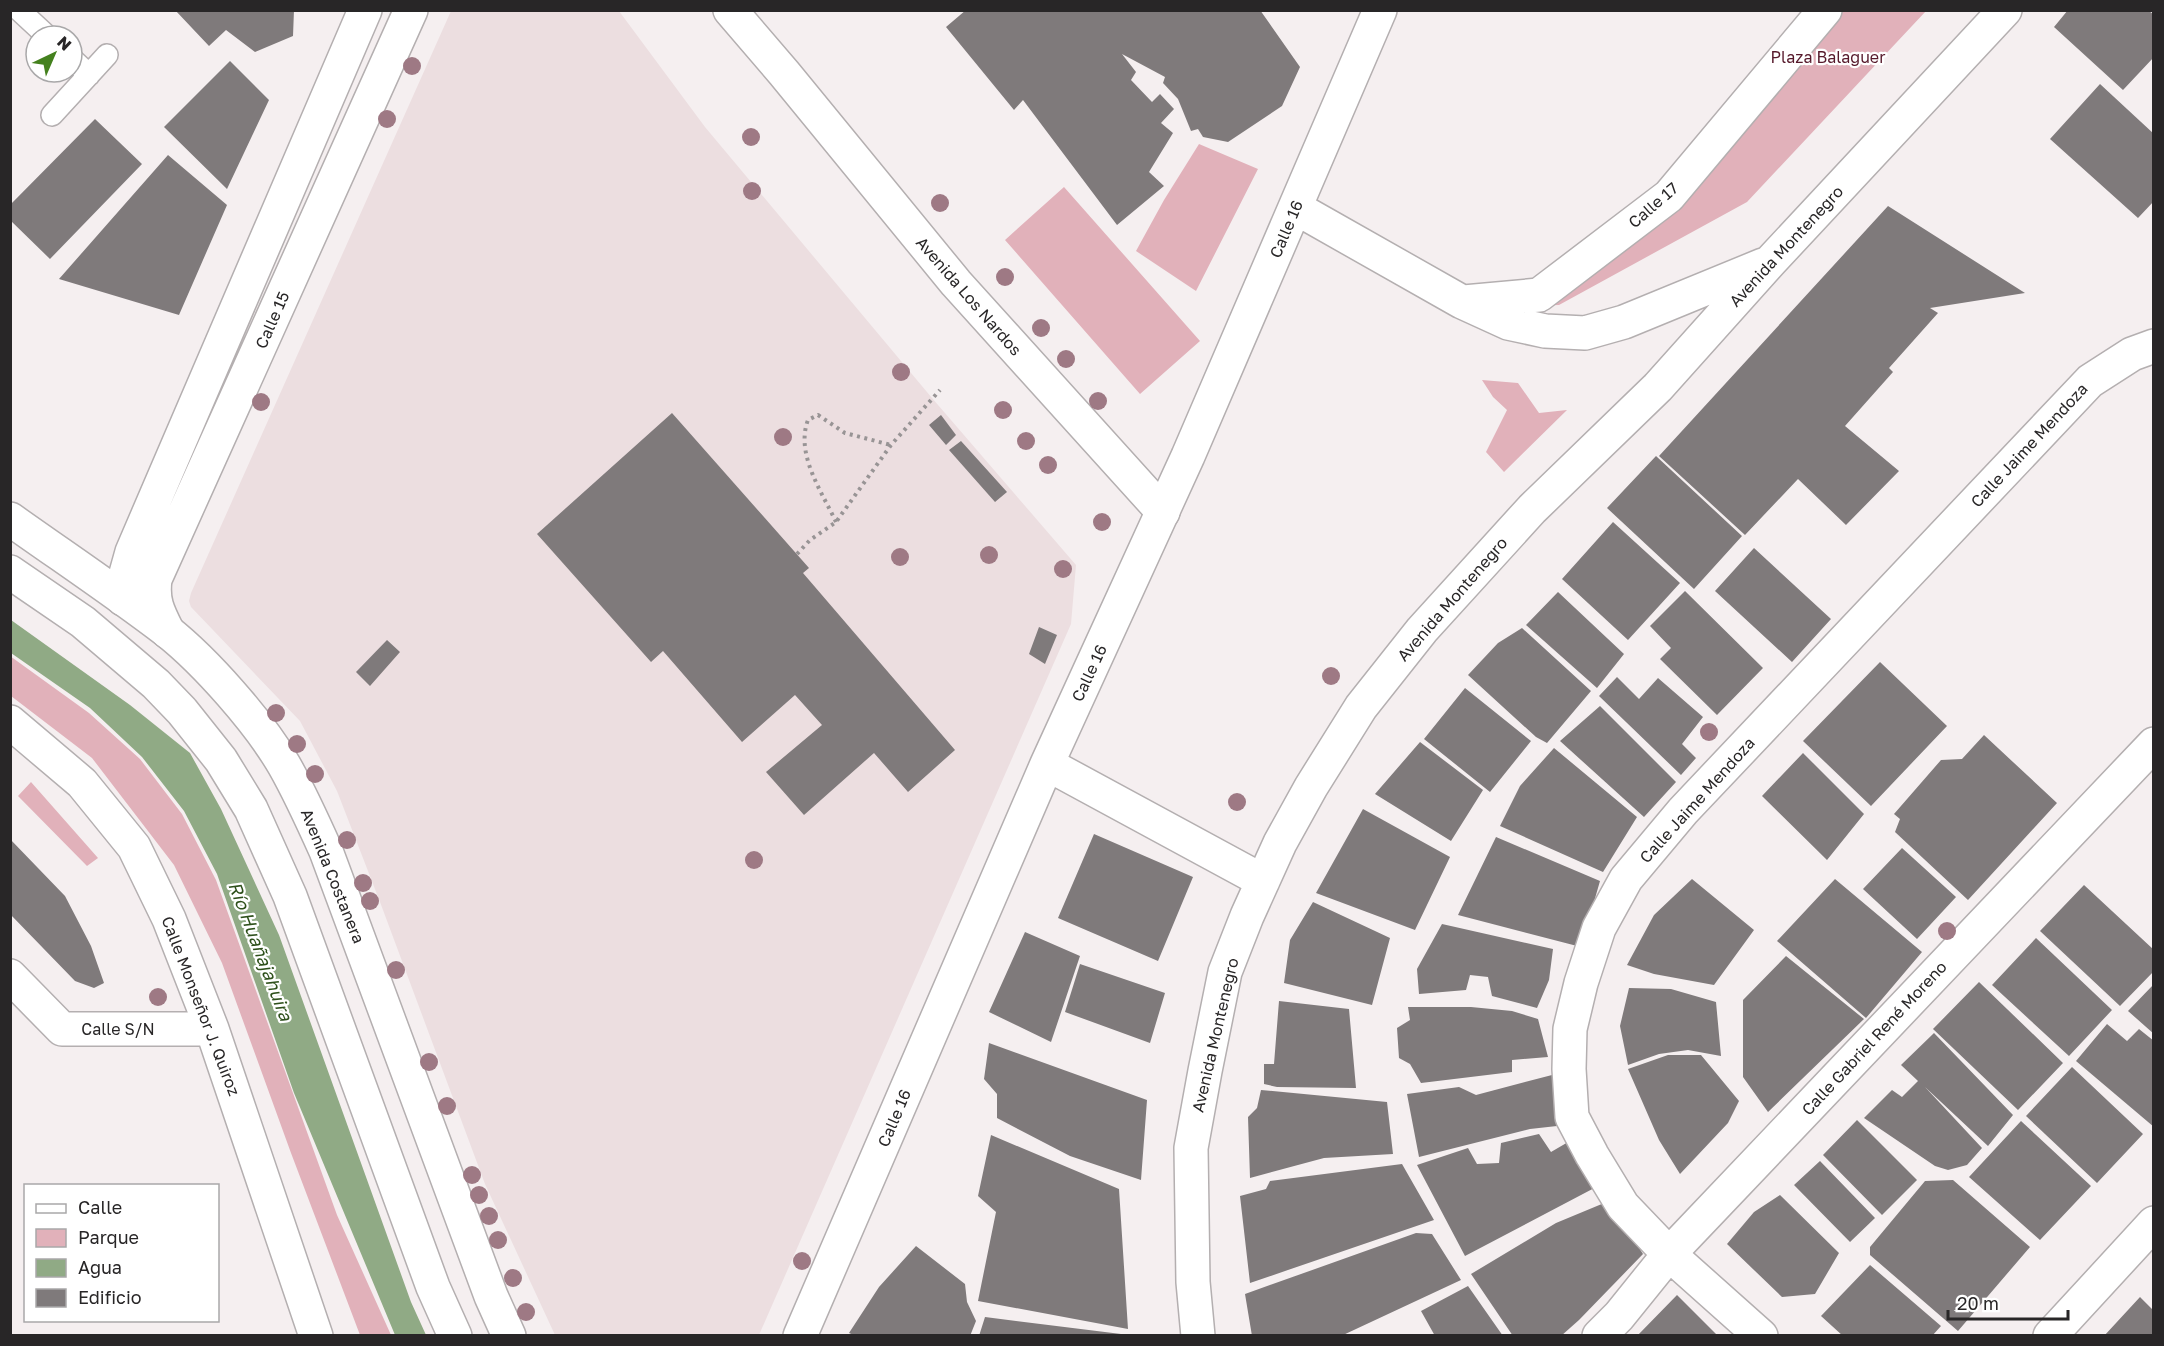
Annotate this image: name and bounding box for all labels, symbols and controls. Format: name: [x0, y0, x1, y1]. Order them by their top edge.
north arrow: [24, 24, 84, 84]
text: N: [53, 32, 76, 55]
park label: Plaza Balaguer: [1771, 47, 1885, 67]
street label: Calle 17: [1624, 178, 1682, 232]
street label: Avenida Montenegro: [1725, 181, 1847, 311]
street label: Calle 16: [1265, 197, 1307, 261]
street label: Avenida Los Nardos: [912, 232, 1026, 360]
street label: Calle 15: [251, 288, 293, 352]
street label: Calle Jaime Mendoza: [1966, 379, 2092, 511]
street label: Avenida Montenegro: [1393, 533, 1511, 665]
street label: Calle 16: [1067, 641, 1111, 705]
street label: Calle Jaime Mendoza: [1635, 733, 1759, 867]
street label: Avenida Costanera: [297, 806, 369, 946]
water label: Río Huañajahuira: [224, 878, 298, 1024]
street label: Calle Monseñor J. Quiroz: [157, 913, 245, 1099]
street label: Avenida Montenegro: [1187, 956, 1243, 1114]
street label: Calle Gabriel René Moreno: [1797, 957, 1951, 1119]
street label: Calle S/N: [81, 1019, 155, 1039]
street label: Calle 16: [873, 1086, 915, 1150]
legend: [24, 1184, 219, 1322]
text: Calle: [78, 1196, 122, 1218]
text: Parque: [78, 1226, 139, 1248]
text: Agua: [78, 1256, 122, 1278]
scale bar: [1948, 1283, 2068, 1321]
text: Edificio: [78, 1286, 142, 1308]
text: 20 m: [1957, 1292, 1999, 1314]

